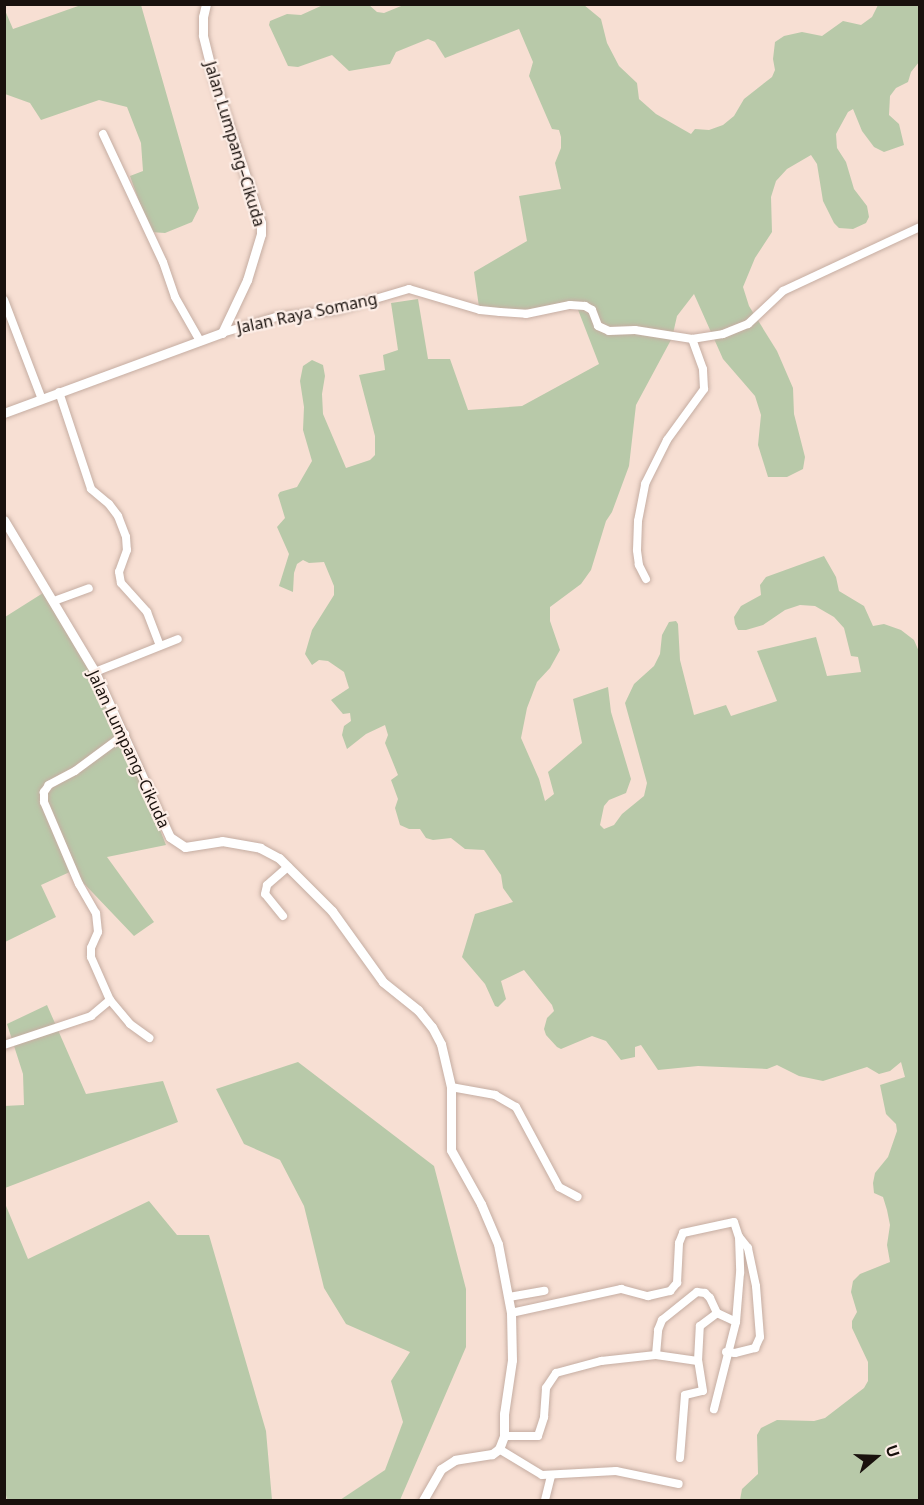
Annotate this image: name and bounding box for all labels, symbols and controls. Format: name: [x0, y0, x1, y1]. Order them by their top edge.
street label: Jalan Lumpang–Cikuda: [201, 59, 269, 229]
street label: Jalan Raya Somang: [235, 289, 379, 337]
street label: Jalan Lumpang–Cikuda: [84, 667, 174, 831]
north arrow: [846, 1427, 906, 1487]
text: U: [881, 1442, 905, 1460]

